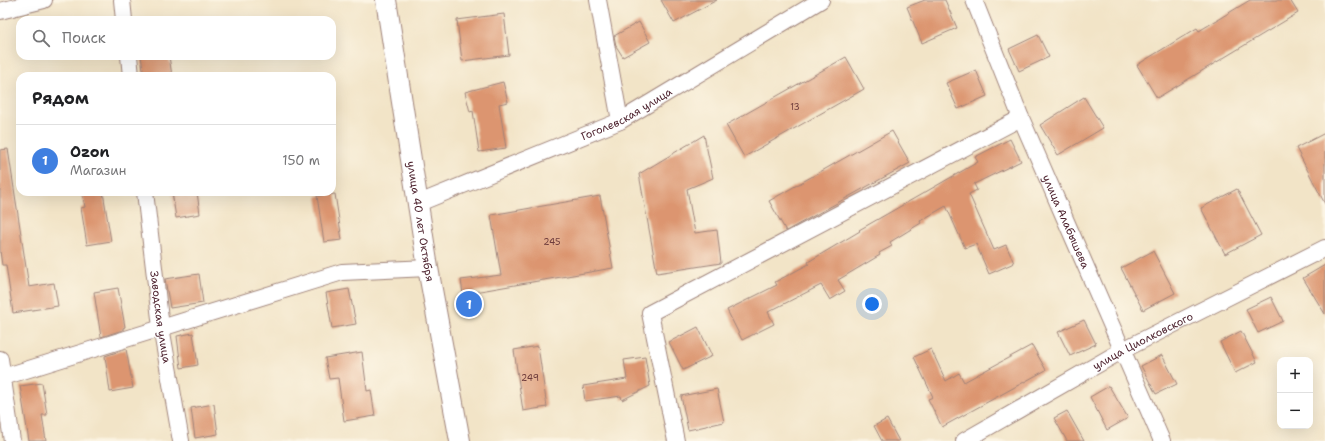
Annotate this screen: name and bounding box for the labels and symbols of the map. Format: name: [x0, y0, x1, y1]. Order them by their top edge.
street label: Гоголевская улица: [579, 84, 675, 144]
house number: 13: [790, 101, 800, 113]
street label: улица 40 лет Октября: [404, 160, 438, 283]
street label: улица Алабышева: [1039, 172, 1093, 271]
house number: 245: [543, 236, 561, 248]
street label: Заводская улица: [147, 270, 175, 365]
pin: 1: [456, 289, 482, 319]
your location: [862, 294, 882, 314]
street label: улица Циолковского: [1090, 308, 1196, 373]
house number: 249: [521, 372, 539, 384]

